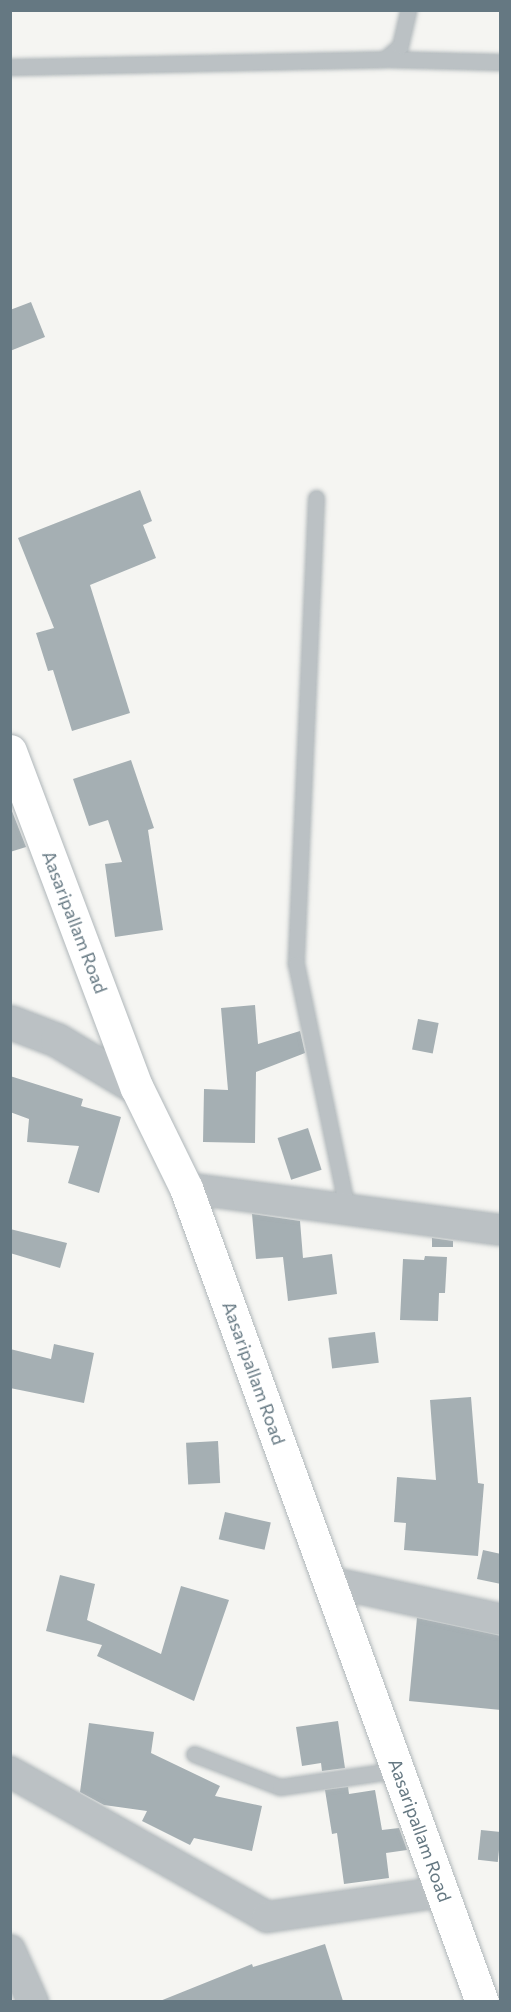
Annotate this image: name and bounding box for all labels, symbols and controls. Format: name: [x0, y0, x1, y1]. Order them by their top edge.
street label: Aasaripallam Road: [38, 848, 112, 996]
street label: Aasaripallam Road: [218, 1298, 290, 1448]
street label: Aasaripallam Road: [384, 1755, 456, 1905]

